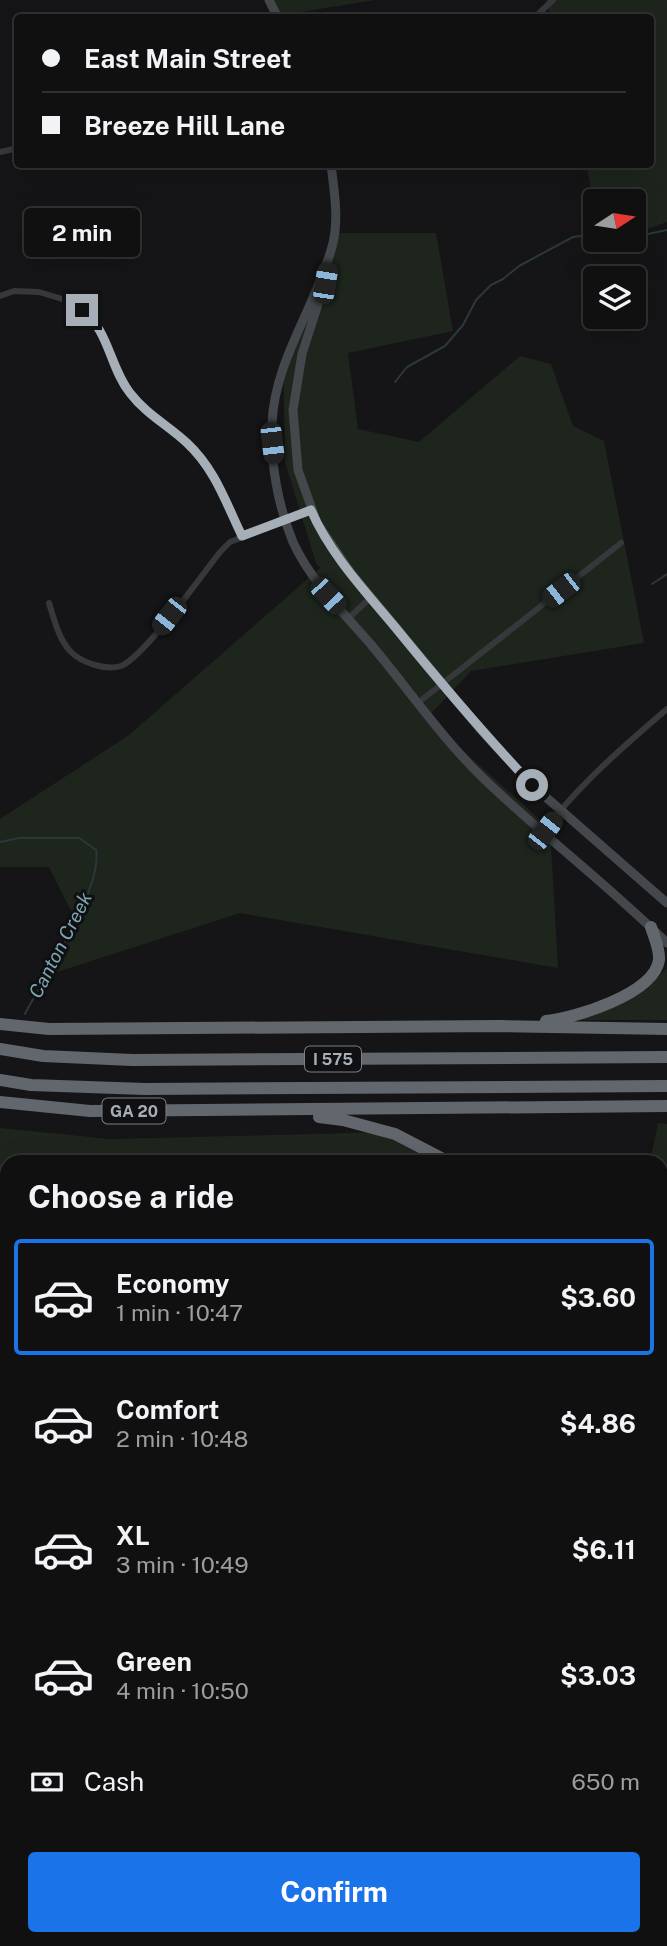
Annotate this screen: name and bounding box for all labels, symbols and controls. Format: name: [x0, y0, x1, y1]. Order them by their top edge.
text: East Main Street: [84, 43, 292, 74]
text: Breeze Hill Lane: [84, 110, 285, 141]
north arrow: [583, 189, 646, 252]
map controls: [583, 189, 646, 329]
callout: 2 min: [24, 208, 140, 258]
text: 2 min: [52, 219, 112, 246]
car: [312, 261, 339, 305]
button: layers: [583, 266, 646, 329]
route end: [66, 294, 98, 326]
car: [260, 421, 285, 465]
car: [538, 569, 585, 611]
car: [306, 573, 351, 619]
car: [148, 593, 191, 639]
route start: [516, 769, 548, 801]
car: [524, 808, 567, 854]
water label: Canton Creek: [24, 888, 96, 1002]
road number: I 575: [305, 1046, 361, 1072]
road number: GA 20: [102, 1098, 166, 1124]
text: Choose a ride: [28, 1178, 234, 1215]
icon: car: [32, 1266, 95, 1329]
text: Economy: [116, 1268, 229, 1299]
text: $3.60: [560, 1282, 636, 1313]
text: 1 min · 10:47: [116, 1299, 243, 1326]
icon: car: [32, 1392, 95, 1455]
text: Comfort: [116, 1394, 219, 1425]
text: $4.86: [560, 1408, 636, 1439]
text: 2 min · 10:48: [116, 1425, 248, 1452]
icon: car: [32, 1518, 95, 1581]
text: XL: [116, 1520, 150, 1551]
text: $6.11: [572, 1534, 636, 1565]
text: 3 min · 10:49: [116, 1551, 249, 1578]
icon: car: [32, 1644, 95, 1707]
text: Green: [116, 1646, 192, 1677]
text: $3.03: [560, 1660, 636, 1691]
text: 4 min · 10:50: [116, 1677, 249, 1704]
icon: cash: [28, 1763, 66, 1801]
text: Cash: [84, 1766, 144, 1797]
text: 650 m: [571, 1768, 640, 1795]
button: Confirm: [28, 1852, 640, 1932]

